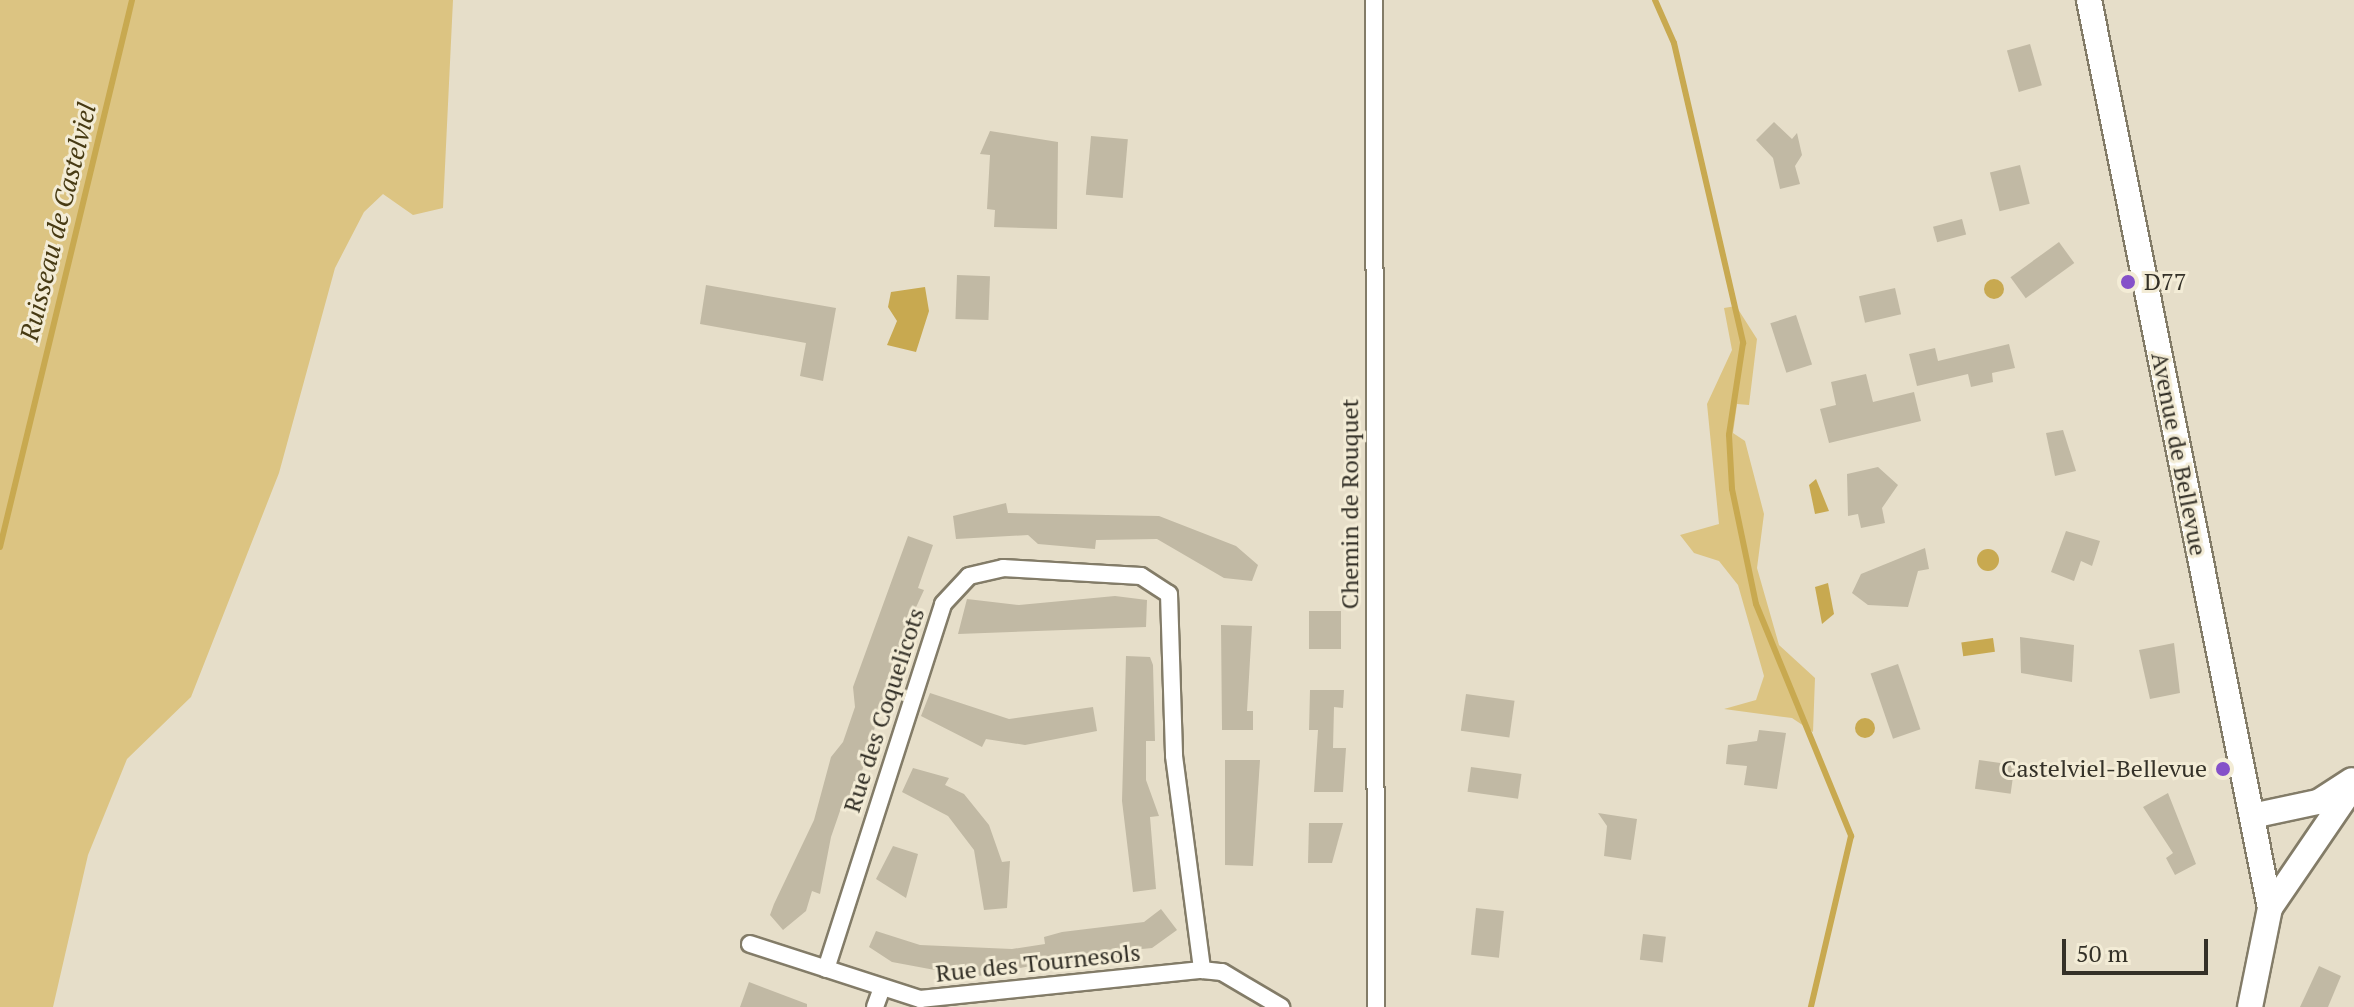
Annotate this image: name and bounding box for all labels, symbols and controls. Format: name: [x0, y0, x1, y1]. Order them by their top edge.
water label: Ruisseau de Castelviel: [13, 100, 103, 344]
place label: D77: [2144, 268, 2187, 296]
marker: D77: [2119, 273, 2137, 291]
street label: Avenue de Bellevue: [2145, 350, 2213, 558]
street label: Chemin de Rouquet: [1336, 399, 1364, 609]
street label: Rue des Coquelicots: [837, 604, 931, 816]
place label: Castelviel-Bellevue: [2001, 755, 2207, 783]
marker: Castelviel-Bellevue: [2214, 760, 2232, 778]
scale bar: [2066, 923, 2212, 973]
text: 50 m: [2076, 937, 2128, 969]
street label: Rue des Tournesols: [934, 938, 1142, 988]

